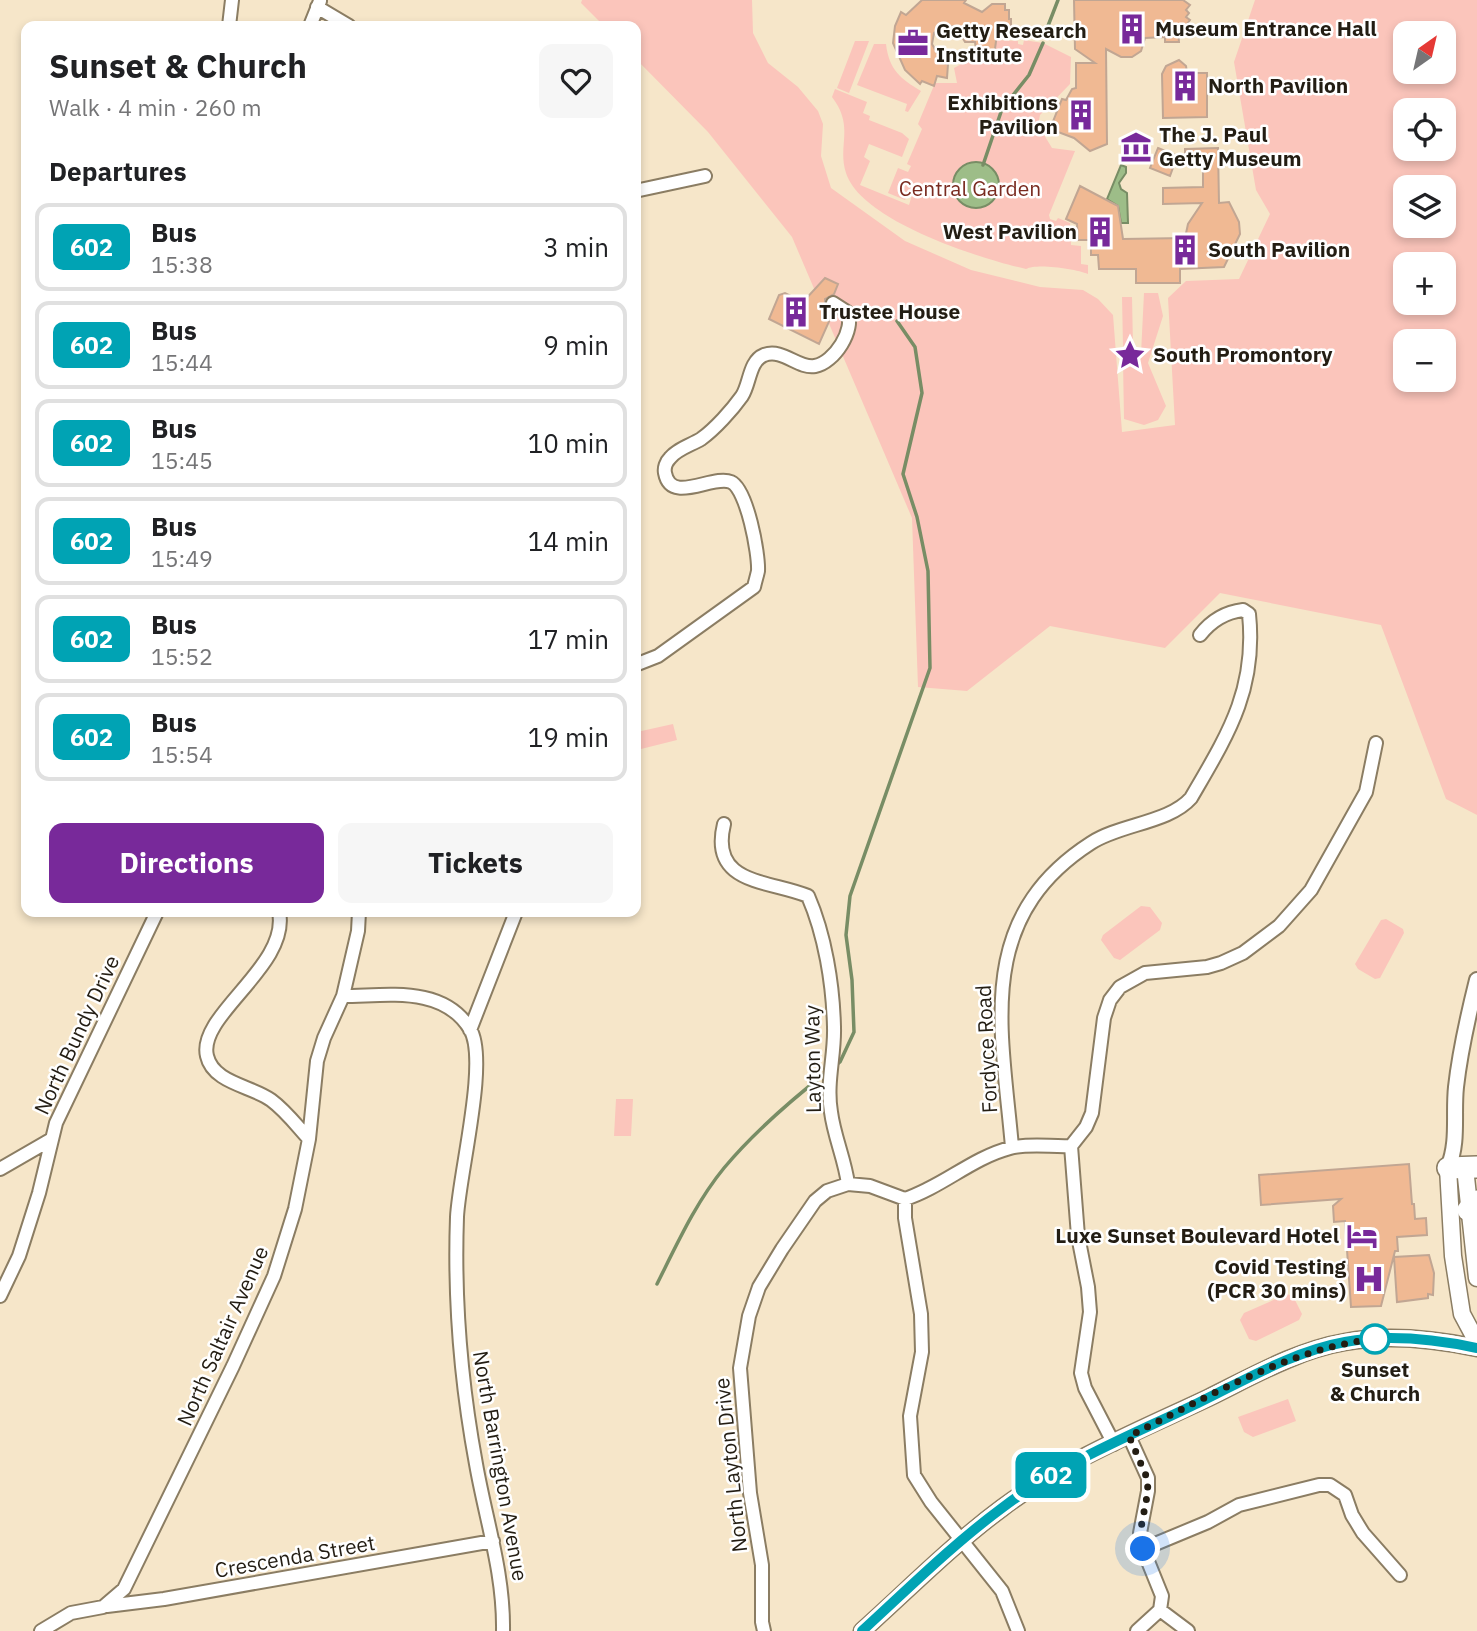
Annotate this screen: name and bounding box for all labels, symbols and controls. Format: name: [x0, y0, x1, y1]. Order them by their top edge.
building icon: Museum Entrance Hall: [1115, 12, 1149, 46]
place label: Museum Entrance Hall: [1155, 14, 1377, 42]
place label: Getty Research Institute: [936, 16, 1087, 68]
north arrow: [1393, 21, 1456, 84]
map controls: [1393, 21, 1456, 392]
office icon: Getty Research Institute: [896, 26, 930, 60]
text: Sunset & Church: [49, 44, 307, 87]
button: heart: [539, 44, 613, 118]
building icon: North Pavilion: [1168, 69, 1202, 103]
place label: North Pavilion: [1208, 71, 1348, 99]
place label: Exhibitions Pavilion: [947, 88, 1058, 140]
text: Walk · 4 min · 260 m: [49, 92, 262, 122]
building icon: Exhibitions Pavilion: [1064, 98, 1098, 132]
button: locate: [1393, 98, 1456, 161]
place label: The J. Paul Getty Museum: [1159, 120, 1301, 172]
museum icon: The J. Paul Getty Museum: [1119, 130, 1153, 164]
text: Departures: [49, 154, 187, 188]
park label: Central Garden: [899, 174, 1041, 202]
button: layers: [1393, 175, 1456, 238]
text: Bus: [151, 215, 197, 249]
building icon: West Pavilion: [1083, 215, 1117, 249]
place label: West Pavilion: [943, 217, 1077, 245]
text: 3 min: [543, 230, 609, 264]
text: 602: [70, 231, 113, 263]
building icon: South Pavilion: [1168, 233, 1202, 267]
place label: South Pavilion: [1208, 235, 1350, 263]
text: 15:38: [151, 249, 213, 279]
button: +: [1393, 252, 1456, 315]
building icon: Trustee House: [779, 295, 813, 329]
place label: Trustee House: [819, 297, 960, 325]
text: Bus: [151, 313, 197, 347]
text: 9 min: [543, 328, 609, 362]
text: 602: [70, 329, 113, 361]
button: −: [1393, 329, 1456, 392]
place icon: South Promontory: [1113, 338, 1147, 372]
place label: South Promontory: [1153, 340, 1333, 368]
text: 15:44: [151, 347, 213, 377]
text: Bus: [151, 411, 197, 445]
text: 10 min: [528, 426, 609, 460]
text: 602: [70, 427, 113, 459]
text: 15:45: [151, 445, 213, 475]
text: Bus: [151, 509, 197, 543]
text: 14 min: [528, 524, 609, 558]
text: 602: [70, 525, 113, 557]
text: 15:49: [151, 543, 213, 573]
text: Bus: [151, 607, 197, 641]
text: 17 min: [528, 622, 609, 656]
text: 602: [70, 623, 113, 655]
text: 15:52: [151, 641, 213, 671]
text: Bus: [151, 705, 197, 739]
text: 19 min: [528, 720, 609, 754]
text: 602: [70, 721, 113, 753]
text: 15:54: [151, 739, 213, 769]
button: Directions: [49, 823, 324, 903]
button: Tickets: [338, 823, 613, 903]
street label: North Bundy Drive: [27, 950, 125, 1119]
street label: Fordyce Road: [969, 984, 1003, 1114]
street label: Layton Way: [797, 1004, 827, 1113]
hotel icon: Luxe Sunset Boulevard Hotel: [1345, 1219, 1379, 1253]
place label: Luxe Sunset Boulevard Hotel: [1055, 1221, 1339, 1249]
street label: North Saltair Avenue: [170, 1241, 274, 1430]
place label: Covid Testing (PCR 30 mins): [1207, 1252, 1346, 1304]
hospital icon: Covid Testing (PCR 30 mins): [1352, 1262, 1386, 1296]
marker: Sunset & Church: [1360, 1324, 1390, 1354]
street label: North Barrington Avenue: [467, 1349, 535, 1583]
place label: Sunset & Church: [1330, 1355, 1420, 1407]
street label: North Layton Drive: [707, 1376, 753, 1554]
line badge: 602: [1011, 1452, 1091, 1498]
text: 602: [1029, 1459, 1073, 1491]
street label: Crescenda Street: [213, 1528, 377, 1584]
your location: [1125, 1531, 1160, 1566]

